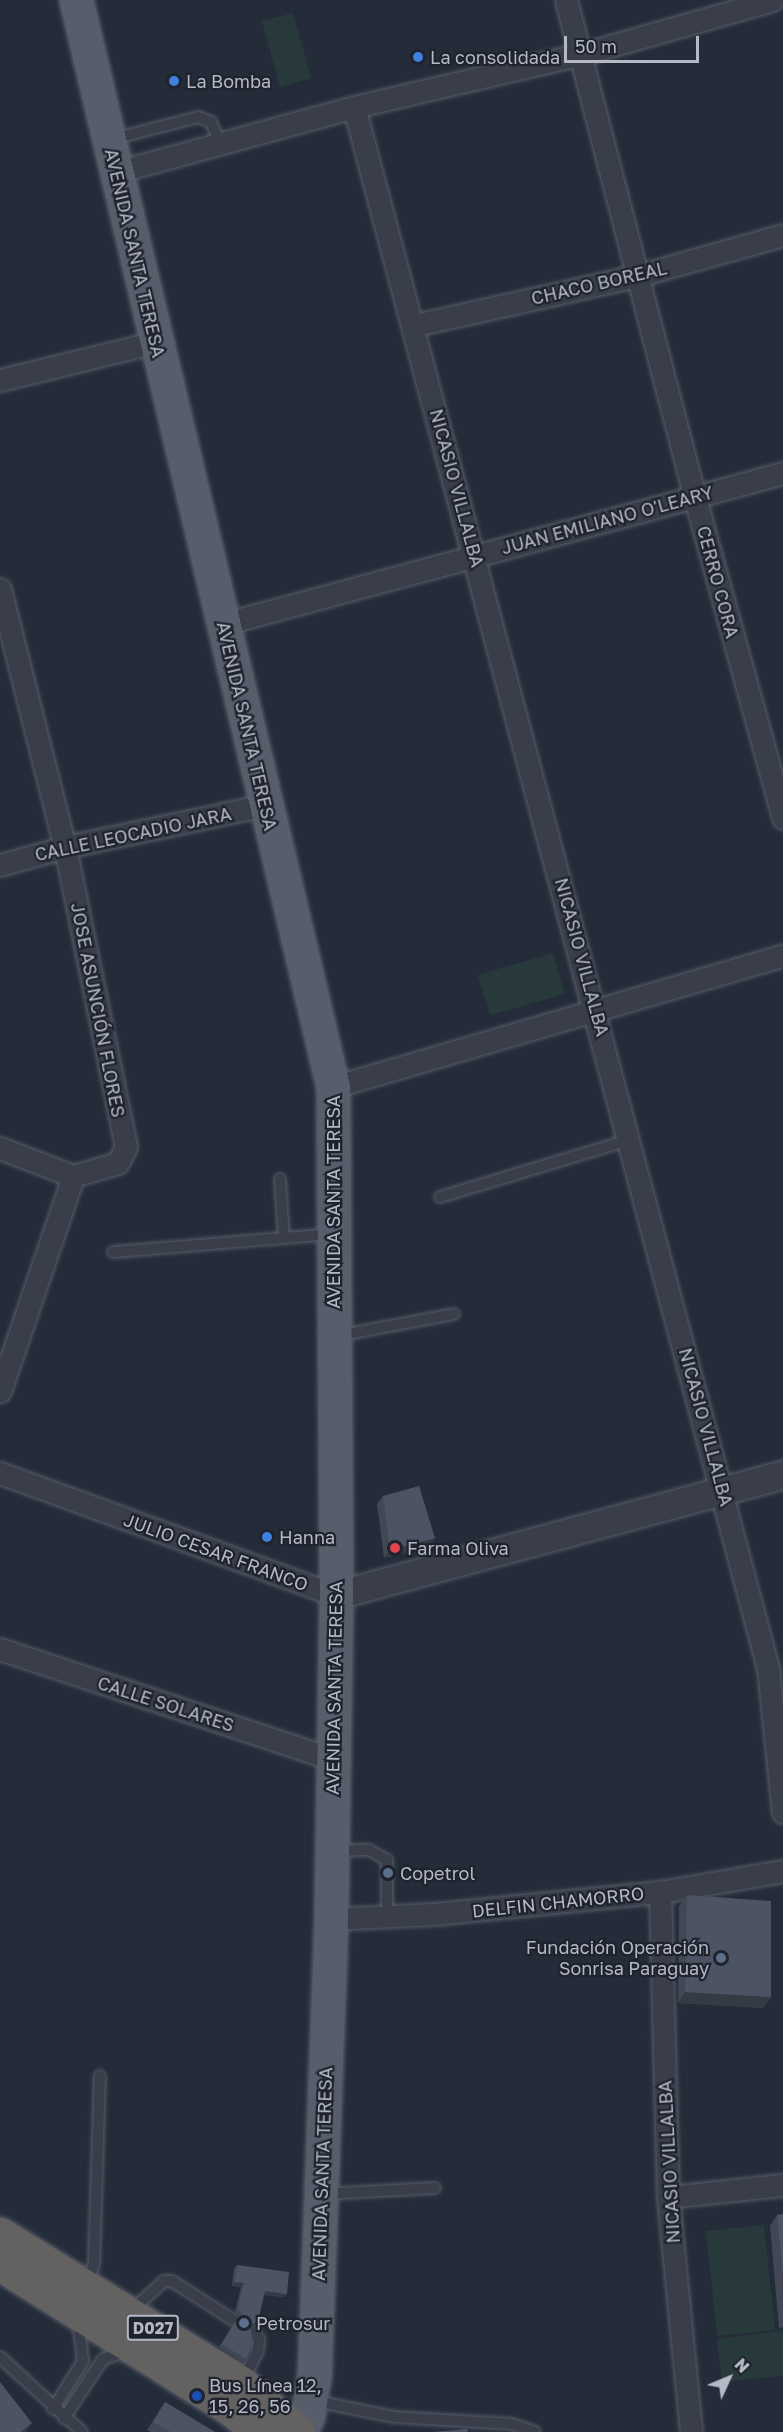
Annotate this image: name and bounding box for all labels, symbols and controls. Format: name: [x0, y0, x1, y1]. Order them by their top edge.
scale bar: [567, 24, 702, 62]
text: 50 m: [575, 35, 617, 57]
place label: La consolidada: [430, 46, 560, 68]
marker: La consolidada: [411, 50, 425, 64]
place label: La Bomba: [186, 70, 271, 92]
marker: La Bomba: [167, 74, 181, 88]
street label: AVENIDA SANTA TERESA: [100, 146, 170, 360]
street label: CHACO BOREAL: [529, 257, 669, 309]
street label: NICASIO VILLALBA: [425, 407, 489, 569]
street label: JUAN EMILIANO O'LEARY: [499, 481, 715, 559]
street label: CERRO CORA: [693, 523, 743, 641]
street label: AVENIDA SANTA TERESA: [212, 619, 282, 833]
street label: CALLE LEOCADIO JARA: [33, 803, 233, 865]
street label: NICASIO VILLALBA: [550, 876, 614, 1038]
street label: JOSE ASUNCIÓN FLORES: [67, 901, 129, 1119]
street label: AVENIDA SANTA TERESA: [322, 1095, 344, 1309]
street label: NICASIO VILLALBA: [674, 1346, 738, 1508]
street label: JULIO CESAR FRANCO: [121, 1509, 311, 1595]
place label: Hanna: [279, 1526, 335, 1548]
marker: Hanna: [260, 1530, 274, 1544]
place label: Farma Oliva: [407, 1537, 509, 1559]
marker: Farma Oliva: [388, 1541, 402, 1555]
street label: AVENIDA SANTA TERESA: [321, 1581, 347, 1795]
street label: CALLE SOLARES: [95, 1672, 237, 1736]
place label: Copetrol: [400, 1862, 475, 1884]
marker: Copetrol: [381, 1866, 395, 1880]
street label: DELFIN CHAMORRO: [471, 1882, 645, 1922]
place label: Fundación Operación Sonrisa Paraguay: [526, 1937, 709, 1980]
marker: Fundación Operación Sonrisa Paraguay: [714, 1951, 728, 1965]
street label: AVENIDA SANTA TERESA: [307, 2067, 337, 2281]
street label: NICASIO VILLALBA: [654, 2080, 684, 2244]
place label: Petrosur: [256, 2312, 330, 2334]
road number: D027: [126, 2315, 180, 2341]
marker: Petrosur: [237, 2316, 251, 2330]
north arrow: [699, 2348, 759, 2408]
text: N: [731, 2354, 753, 2377]
place label: Bus Línea 12, 15, 26, 56: [209, 2375, 322, 2418]
marker: Bus Línea 12, 15, 26, 56: [190, 2389, 204, 2403]

